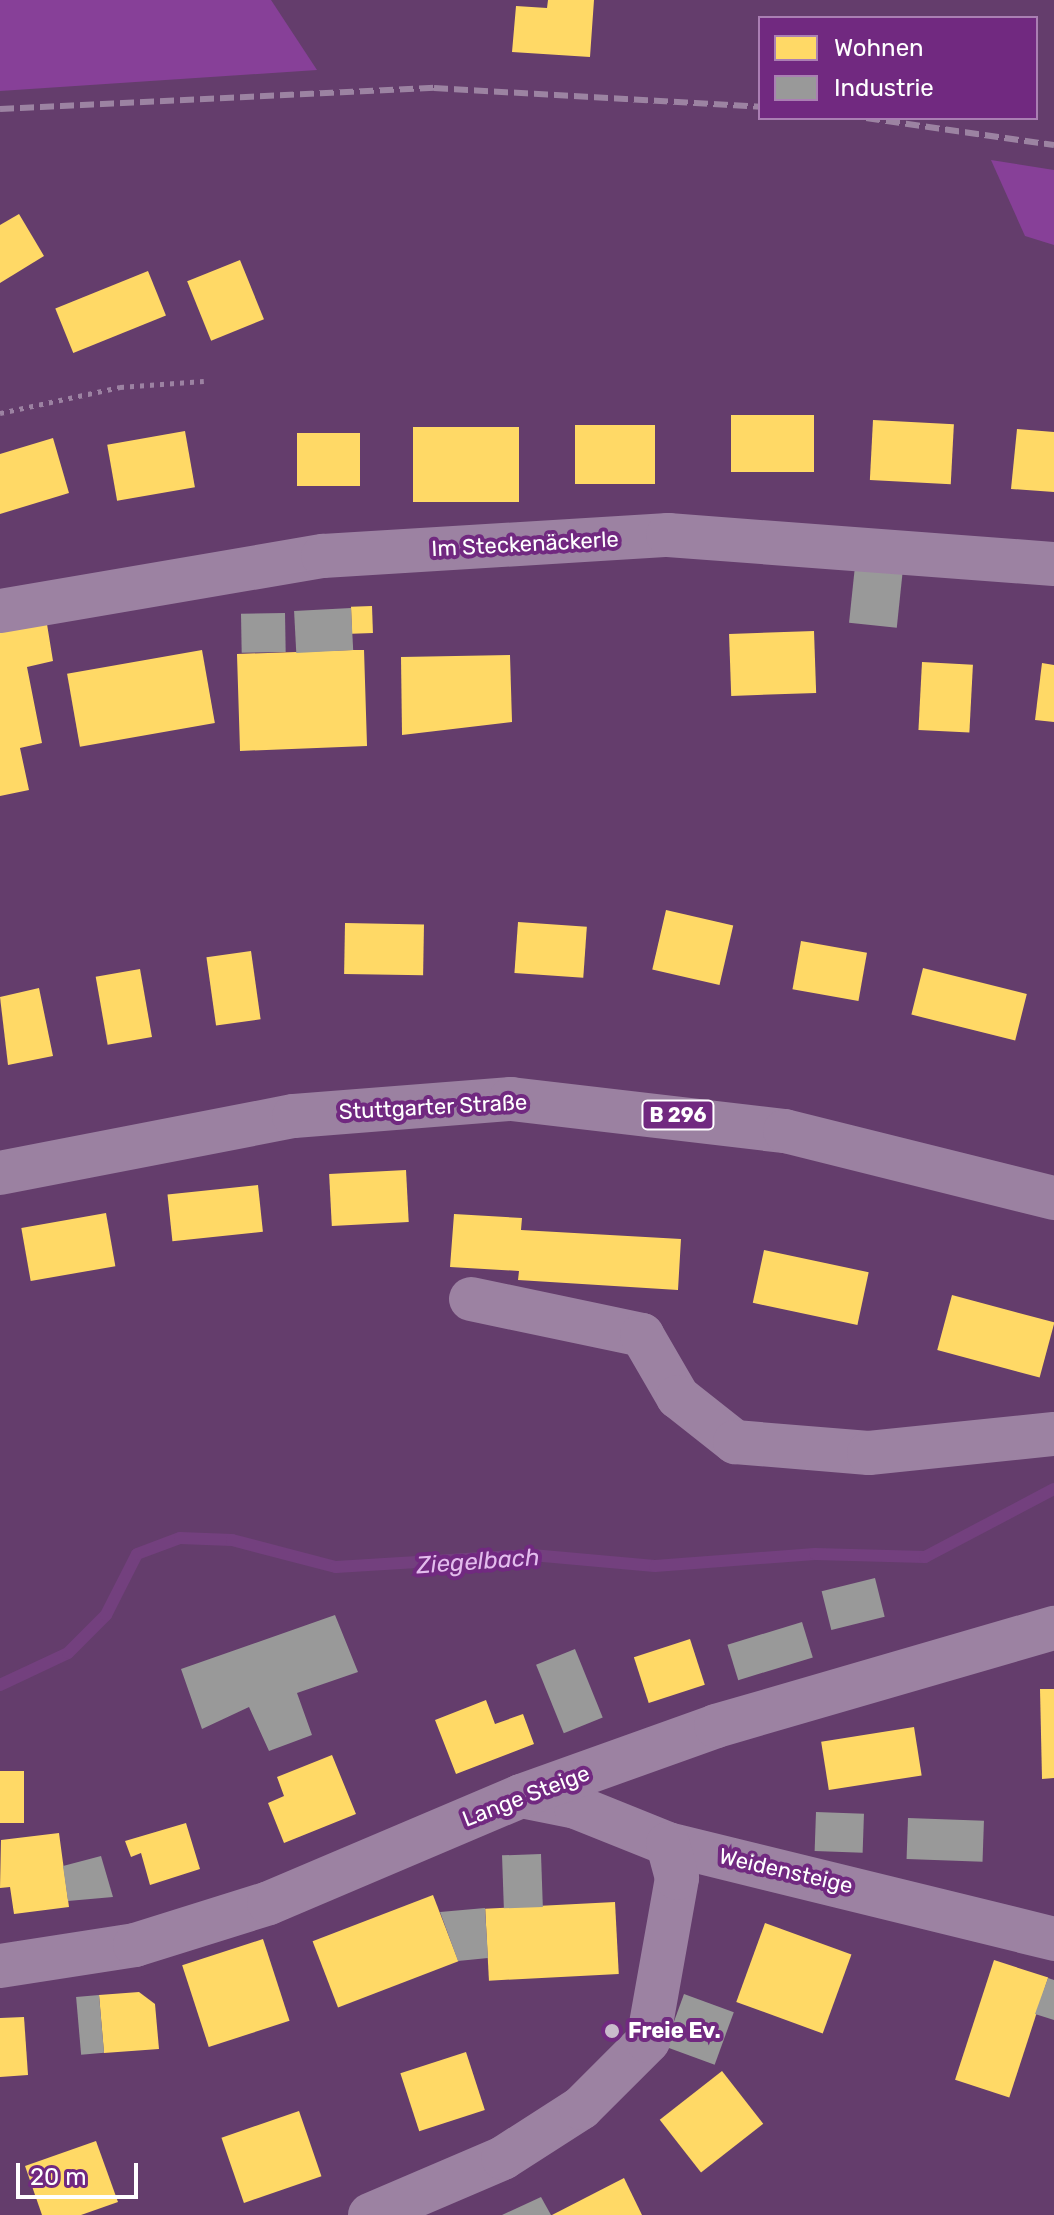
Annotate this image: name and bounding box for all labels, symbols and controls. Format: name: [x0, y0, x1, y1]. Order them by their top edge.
legend: [758, 16, 1038, 120]
text: Wohnen: [834, 34, 924, 62]
text: Industrie: [834, 74, 934, 102]
street label: Im Steckenäckerle: [431, 526, 619, 562]
street label: Stuttgarter Straße: [338, 1089, 528, 1125]
road number: B 296: [640, 1099, 716, 1131]
water label: Ziegelbach: [416, 1543, 540, 1581]
street label: Lange Steige: [459, 1760, 593, 1832]
street label: Weidensteige: [717, 1843, 855, 1899]
place label: Freie Ev.: [628, 2018, 721, 2044]
marker: Freie Ev.: [603, 2022, 621, 2040]
scale bar: [20, 2147, 142, 2197]
text: 20 m: [30, 2163, 87, 2191]

